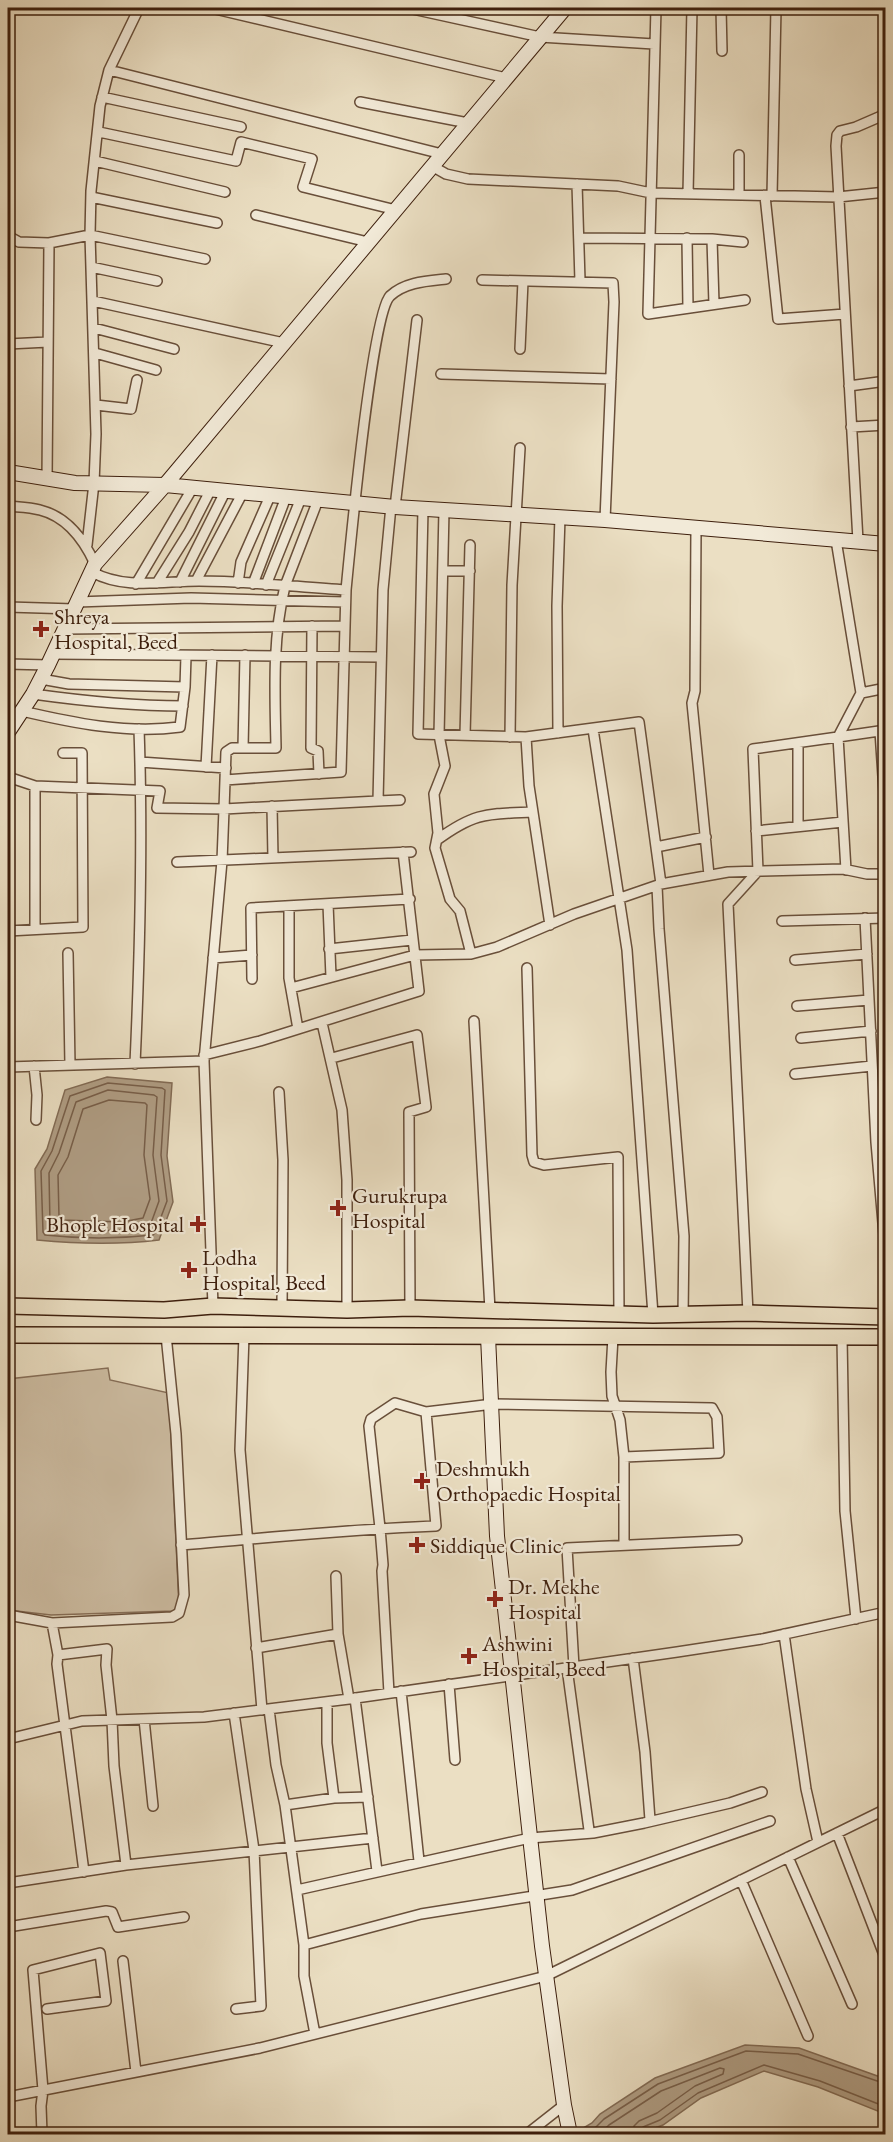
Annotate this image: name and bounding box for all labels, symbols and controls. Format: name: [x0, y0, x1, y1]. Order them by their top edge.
place label: Shreya Hospital, Beed: [54, 602, 179, 656]
marker: Shreya Hospital, Beed: [32, 620, 50, 638]
place label: Gurukrupa Hospital: [352, 1181, 448, 1235]
marker: Gurukrupa Hospital: [329, 1199, 347, 1217]
place label: Bhople Hospital: [46, 1210, 184, 1239]
marker: Bhople Hospital: [189, 1215, 207, 1233]
place label: Lodha Hospital, Beed: [202, 1243, 327, 1297]
marker: Lodha Hospital, Beed: [180, 1261, 198, 1279]
place label: Deshmukh Orthopaedic Hospital: [436, 1454, 621, 1508]
marker: Deshmukh Orthopaedic Hospital: [413, 1472, 431, 1490]
place label: Siddique Clinic: [430, 1531, 562, 1560]
marker: Siddique Clinic: [408, 1536, 426, 1554]
place label: Dr. Mekhe Hospital: [508, 1572, 600, 1626]
marker: Dr. Mekhe Hospital: [486, 1590, 504, 1608]
place label: Ashwini Hospital, Beed: [481, 1629, 607, 1683]
marker: Ashwini Hospital, Beed: [460, 1647, 478, 1665]

